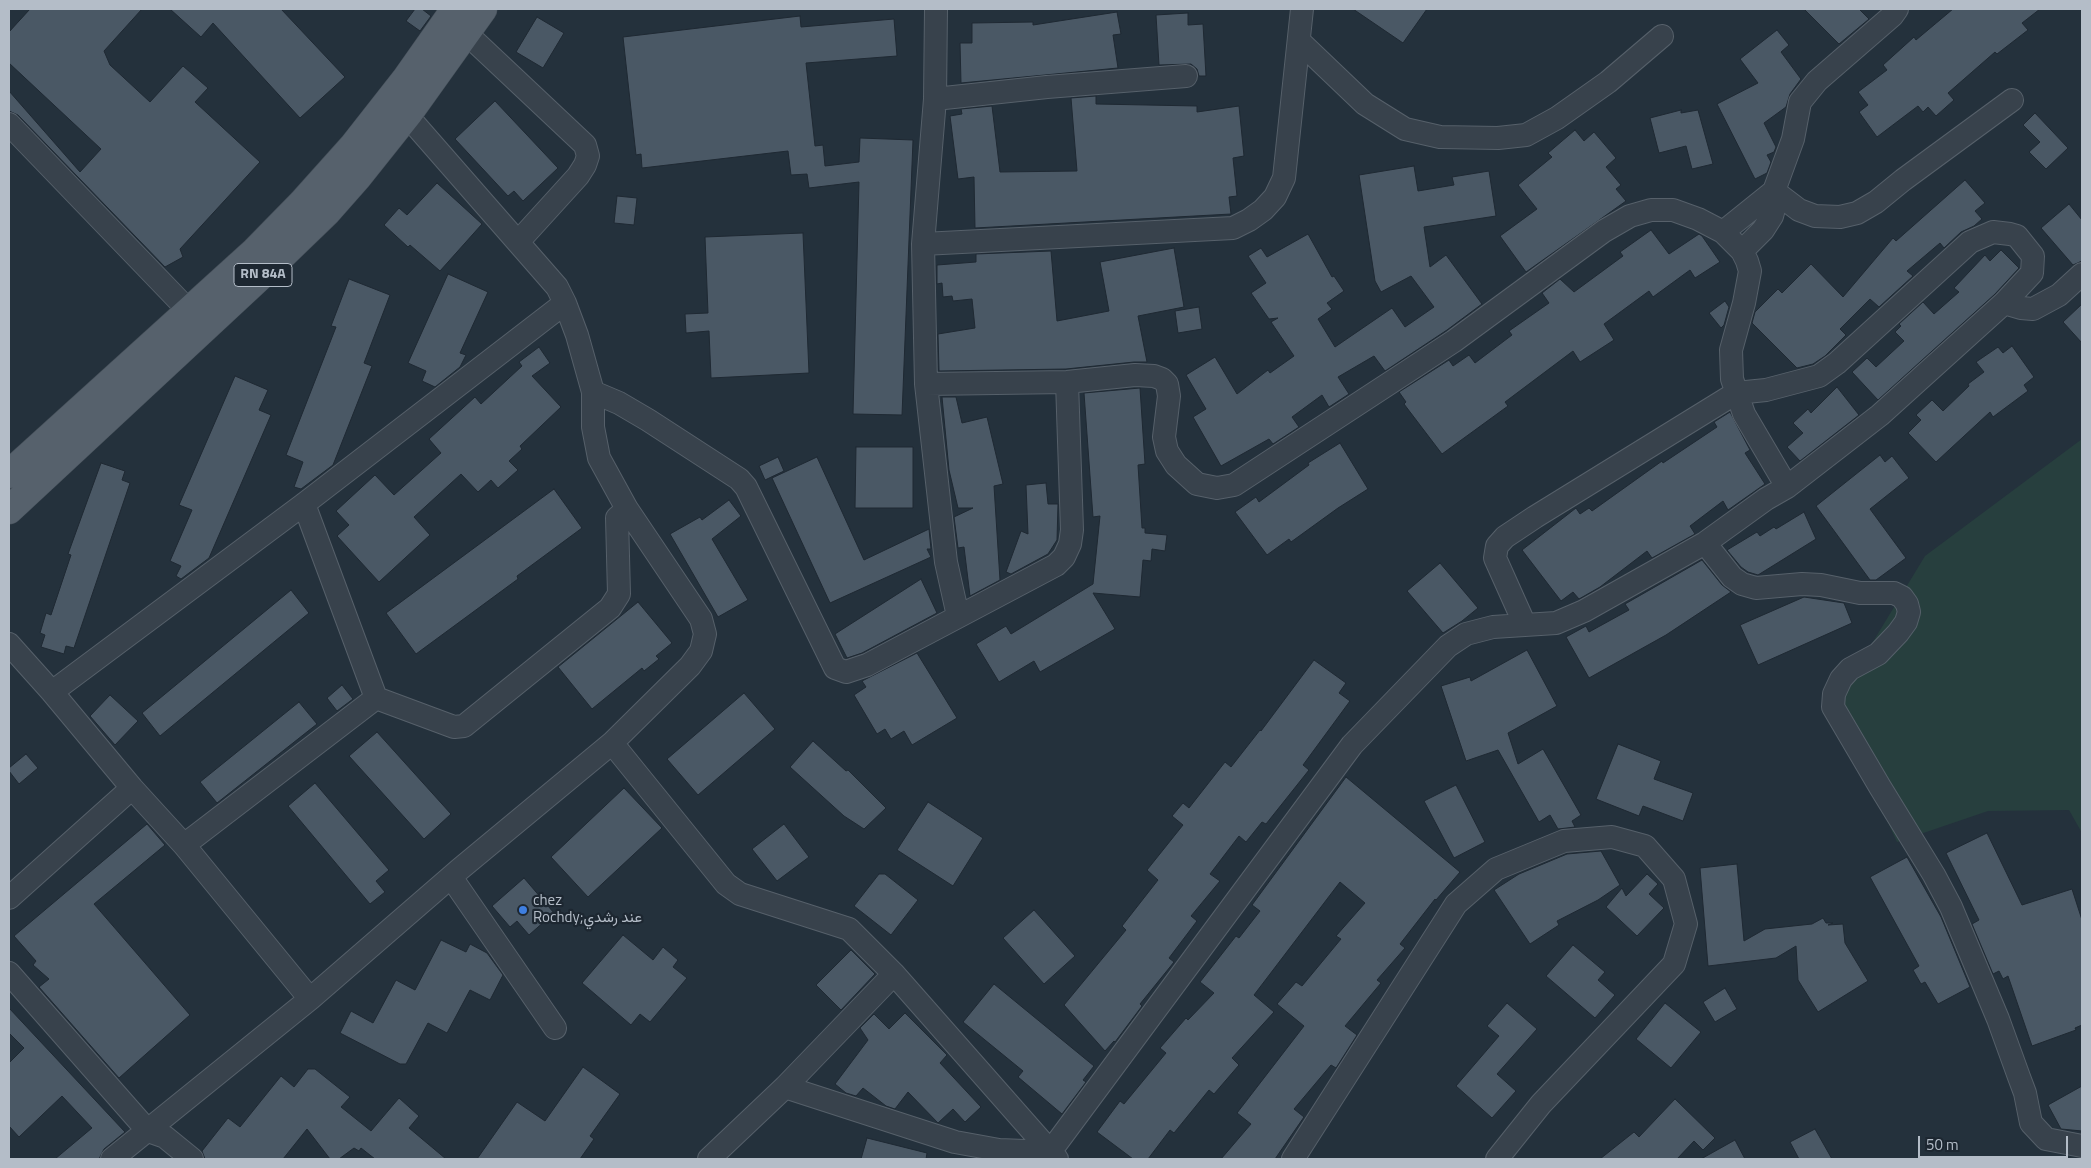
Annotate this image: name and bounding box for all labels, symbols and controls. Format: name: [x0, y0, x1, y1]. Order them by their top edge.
road number: RN 84A: [234, 264, 292, 286]
place label: chez Rochdy;عند رشدي: [533, 892, 642, 927]
marker: chez Rochdy;عند رشدي: [517, 904, 529, 916]
scale bar: [1921, 1126, 2071, 1158]
text: 50 m: [1926, 1133, 1959, 1156]

